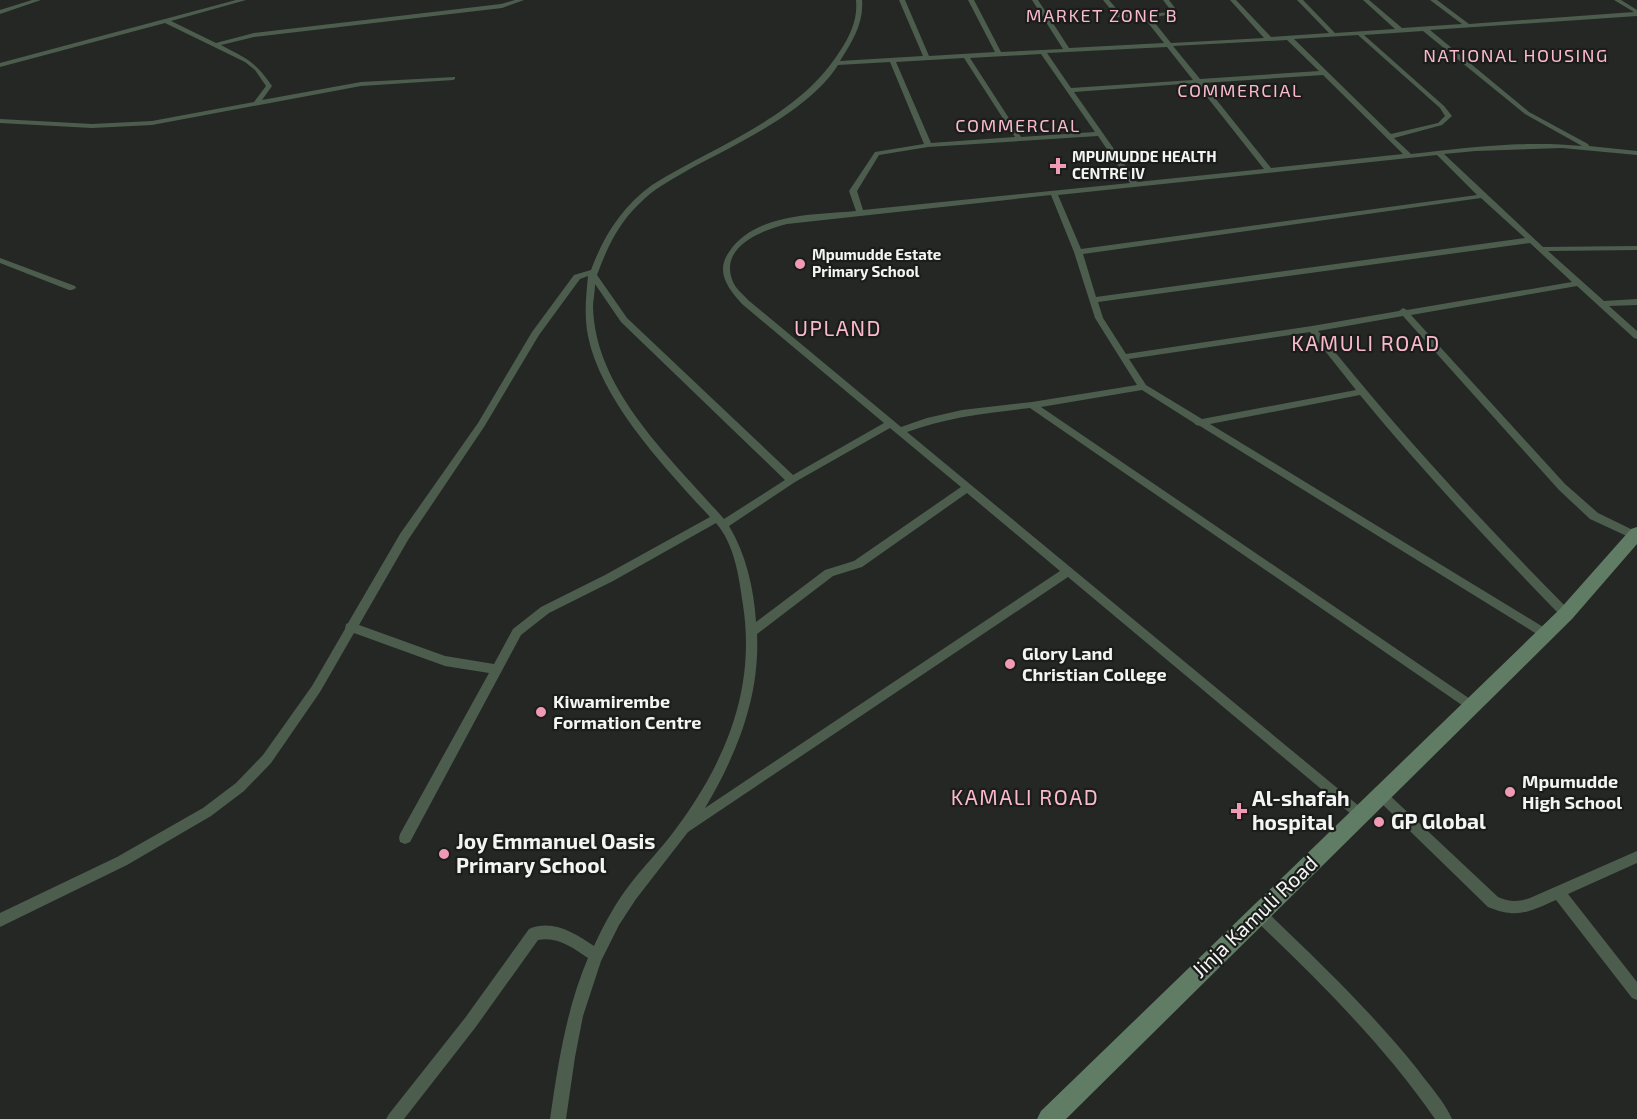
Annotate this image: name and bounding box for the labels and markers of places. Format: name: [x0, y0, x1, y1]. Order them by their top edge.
place label: MPUMUDDE HEALTH CENTRE IV: [1072, 147, 1217, 182]
marker: MPUMUDDE HEALTH CENTRE IV: [1049, 157, 1067, 175]
place label: Mpumudde Estate Primary School: [812, 245, 941, 281]
marker: Mpumudde Estate Primary School: [793, 257, 807, 271]
place label: Glory Land Christian College: [1022, 642, 1167, 685]
marker: Glory Land Christian College: [1003, 657, 1017, 671]
place label: Kiwamirembe Formation Centre: [553, 690, 701, 733]
marker: Kiwamirembe Formation Centre: [534, 705, 548, 719]
place label: Mpumudde High School: [1522, 770, 1622, 813]
place label: Al-shafah hospital: [1252, 785, 1350, 834]
marker: Mpumudde High School: [1503, 785, 1517, 799]
marker: Al-shafah hospital: [1230, 802, 1248, 820]
place label: GP Global: [1391, 808, 1486, 833]
marker: GP Global: [1372, 815, 1386, 829]
place label: Joy Emmanuel Oasis Primary School: [456, 828, 655, 878]
marker: Joy Emmanuel Oasis Primary School: [437, 847, 451, 861]

